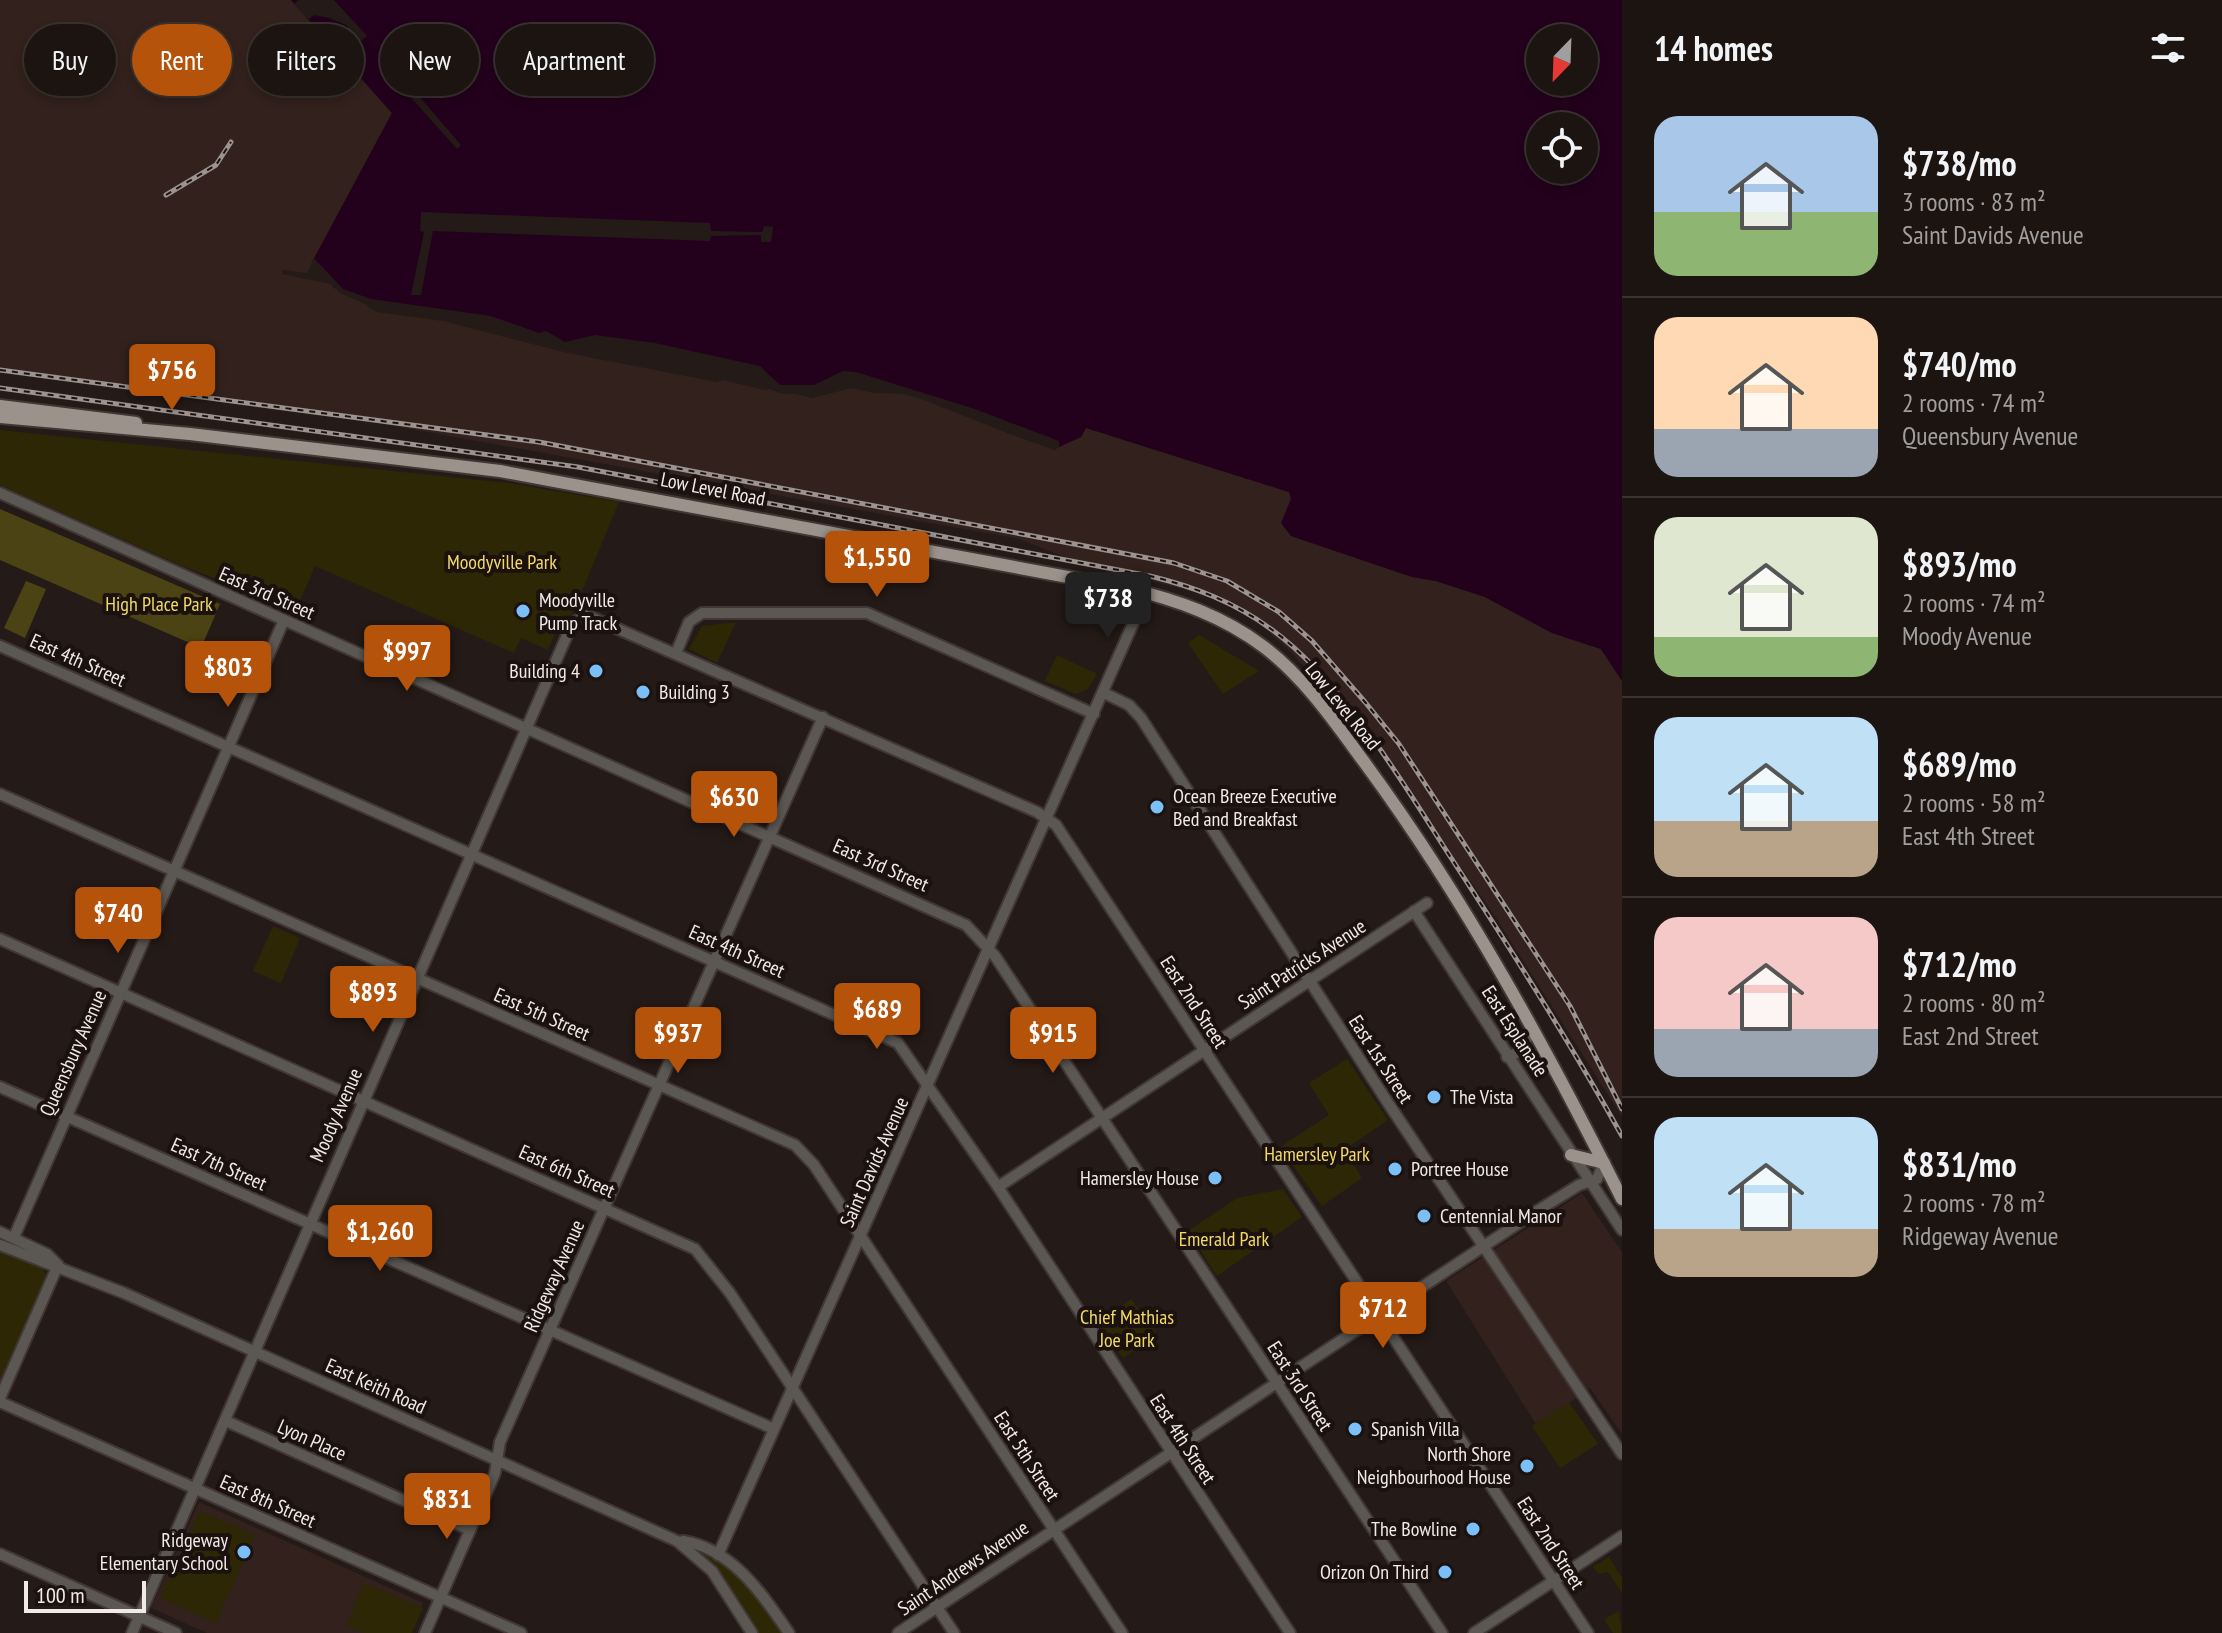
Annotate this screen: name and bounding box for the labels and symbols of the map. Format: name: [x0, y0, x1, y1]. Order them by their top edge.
north arrow: [1526, 24, 1598, 96]
pin: $756: [125, 344, 219, 412]
street label: Low Level Road: [659, 466, 767, 512]
pin: $1,550: [812, 531, 942, 599]
park label: Moodyville Park: [447, 549, 557, 575]
street label: East 3rd Street: [215, 560, 319, 626]
pin: $738: [1061, 572, 1155, 640]
place label: Moodyville Pump Track: [539, 587, 617, 636]
park label: High Place Park: [105, 591, 213, 617]
marker: Moodyville Pump Track: [514, 602, 532, 620]
pin: $997: [360, 625, 454, 693]
street label: East 4th Street: [26, 627, 130, 693]
pin: $803: [181, 641, 275, 709]
street label: Low Level Road: [1300, 657, 1386, 755]
place label: Building 4: [509, 658, 580, 684]
marker: Building 4: [587, 662, 605, 680]
place label: Building 3: [659, 679, 730, 705]
marker: Building 3: [634, 683, 652, 701]
pin: $630: [687, 771, 781, 839]
place label: Ocean Breeze Executive Bed and Breakfast: [1173, 783, 1337, 832]
marker: Ocean Breeze Executive Bed and Breakfast: [1148, 798, 1166, 816]
street label: East 3rd Street: [829, 832, 933, 898]
pin: $740: [71, 887, 165, 955]
street label: Saint Patricks Avenue: [1233, 913, 1371, 1015]
street label: East 4th Street: [685, 918, 789, 984]
street label: East 2nd Street: [1154, 951, 1234, 1054]
pin: $893: [326, 966, 420, 1034]
street label: East 5th Street: [490, 981, 594, 1047]
street label: East Esplanade: [1476, 981, 1554, 1081]
pin: $689: [830, 983, 924, 1051]
street label: Queensbury Avenue: [34, 986, 112, 1120]
pin: $937: [631, 1007, 725, 1075]
pin: $915: [1006, 1007, 1100, 1075]
street label: East 1st Street: [1343, 1010, 1419, 1108]
street label: Moody Avenue: [304, 1064, 368, 1166]
place label: The Vista: [1450, 1084, 1514, 1110]
marker: The Vista: [1425, 1088, 1443, 1106]
street label: Saint Davids Avenue: [834, 1093, 914, 1231]
street label: East 7th Street: [167, 1131, 271, 1197]
street label: East 6th Street: [515, 1138, 619, 1204]
park label: Hamersley Park: [1264, 1141, 1370, 1167]
place label: Portree House: [1411, 1156, 1509, 1182]
marker: Portree House: [1386, 1160, 1404, 1178]
place label: Hamersley House: [1080, 1165, 1199, 1191]
marker: Hamersley House: [1206, 1169, 1224, 1187]
place label: Centennial Manor: [1440, 1203, 1562, 1229]
pin: $1,260: [315, 1205, 445, 1273]
marker: Centennial Manor: [1415, 1207, 1433, 1225]
street label: Ridgeway Avenue: [518, 1216, 590, 1336]
park label: Emerald Park: [1179, 1226, 1270, 1252]
pin: $712: [1336, 1282, 1430, 1350]
park label: Chief Mathias Joe Park: [1080, 1304, 1174, 1353]
street label: East 3rd Street: [1261, 1336, 1339, 1436]
street label: East Keith Road: [322, 1352, 430, 1420]
street label: East 4th Street: [1144, 1389, 1222, 1489]
street label: East 5th Street: [988, 1406, 1066, 1506]
street label: Lyon Place: [274, 1413, 350, 1467]
place label: Spanish Villa: [1371, 1416, 1460, 1442]
marker: Spanish Villa: [1346, 1420, 1364, 1438]
place label: North Shore Neighbourhood House: [1357, 1441, 1511, 1490]
marker: North Shore Neighbourhood House: [1518, 1457, 1536, 1475]
street label: East 8th Street: [216, 1468, 320, 1534]
pin: $831: [400, 1473, 494, 1541]
street label: East 2nd Street: [1511, 1492, 1591, 1595]
street label: Saint Andrews Avenue: [893, 1515, 1033, 1621]
place label: The Bowline: [1371, 1516, 1457, 1542]
marker: The Bowline: [1464, 1520, 1482, 1538]
place label: Ridgeway Elementary School: [100, 1527, 228, 1576]
marker: Ridgeway Elementary School: [235, 1543, 253, 1561]
place label: Orizon On Third: [1320, 1559, 1429, 1585]
marker: Orizon On Third: [1436, 1563, 1454, 1581]
scale bar: [24, 1577, 146, 1613]

